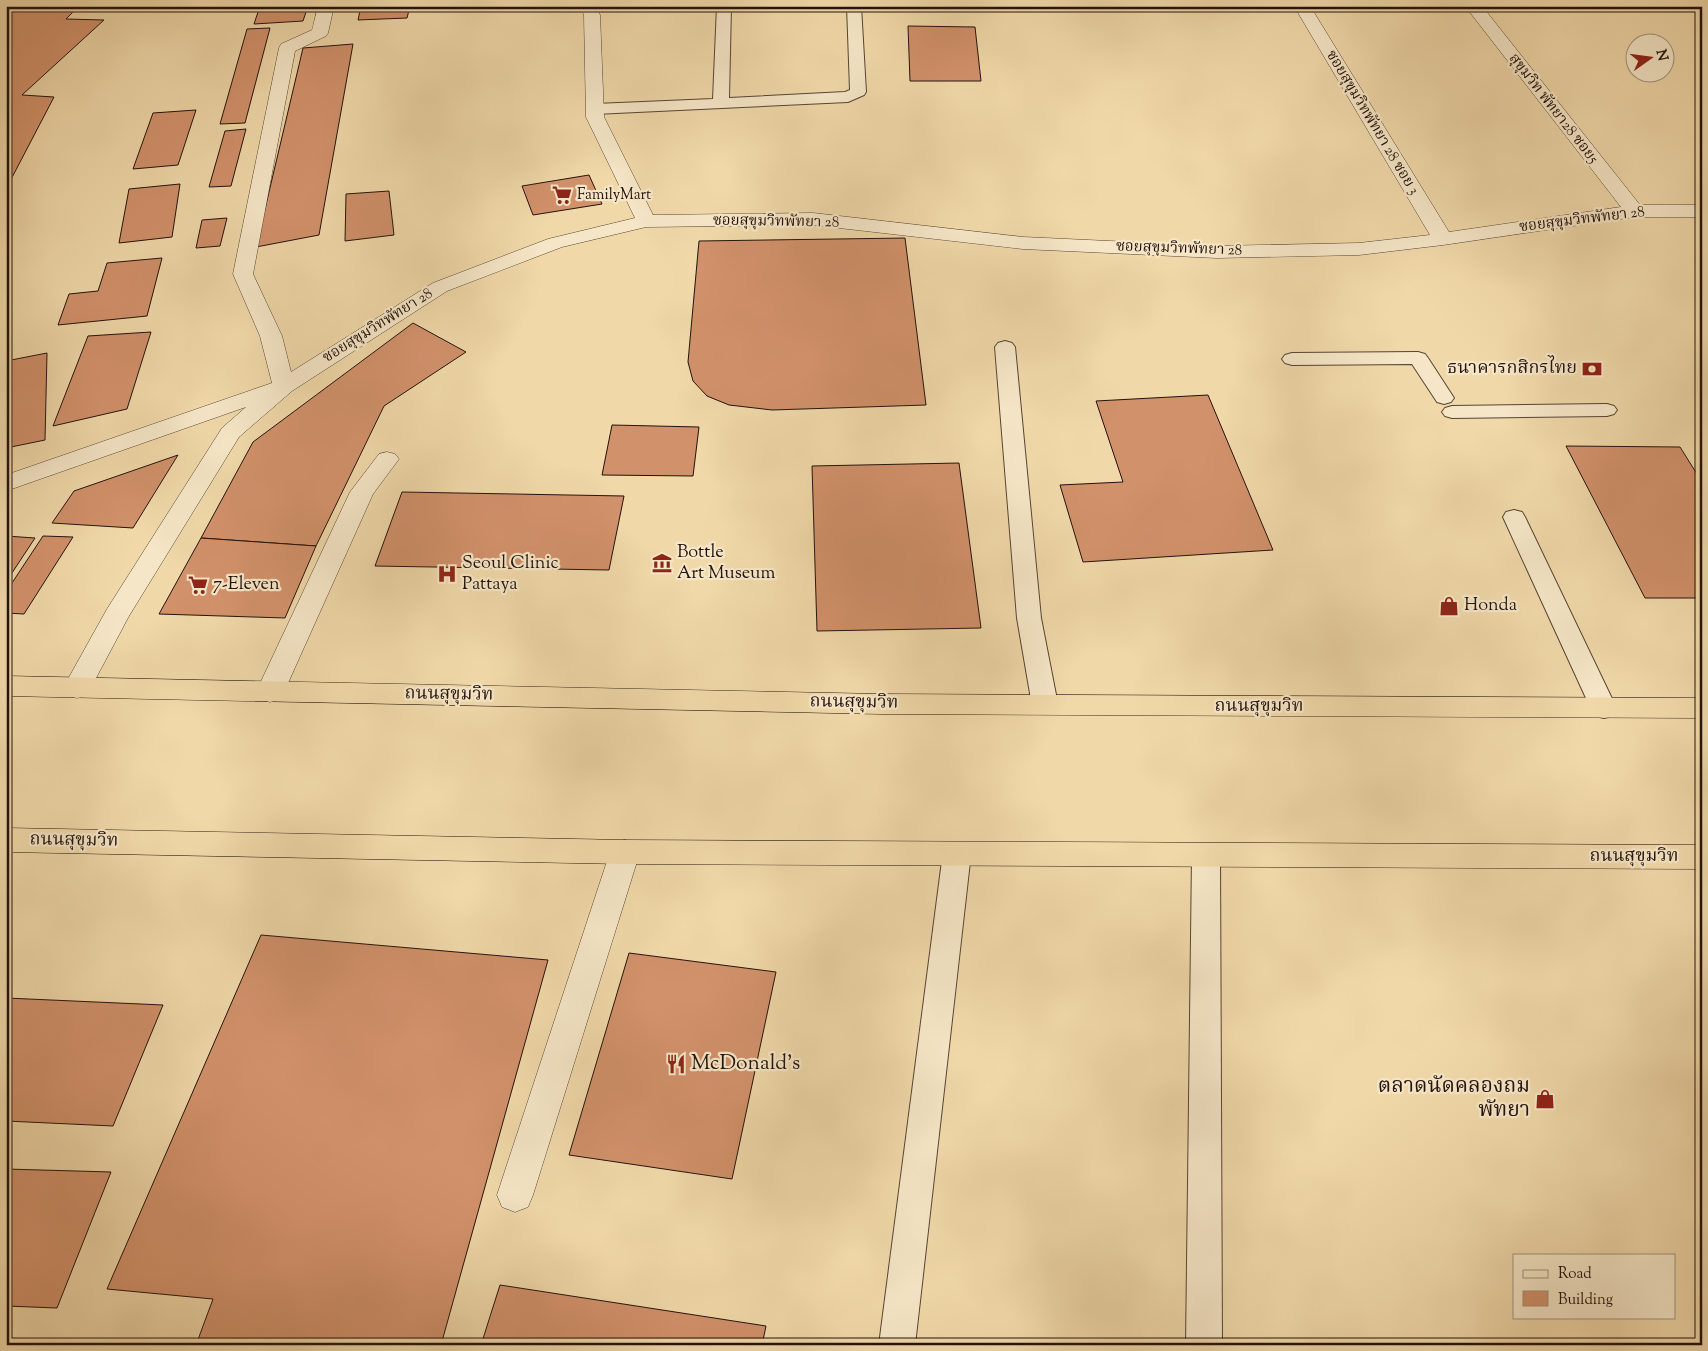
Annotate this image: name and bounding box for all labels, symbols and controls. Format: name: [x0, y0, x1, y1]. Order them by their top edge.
north arrow: [1626, 32, 1676, 82]
street label: ซอยสุขุมวิทพัทยา 28 ซอย 3: [1320, 47, 1424, 199]
text: N: [1650, 47, 1672, 63]
street label: สุขุมวิท พัทยา28 ซอย5: [1503, 49, 1603, 169]
supermarket icon: FamilyMart: [551, 184, 573, 206]
place label: FamilyMart: [577, 185, 651, 206]
street label: ซอยสุขุมวิทพัทยา 28: [1518, 202, 1646, 238]
street label: ซอยสุขุมวิทพัทยา 28: [713, 210, 839, 234]
street label: ซอยสุขุมวิทพัทยา 28: [1115, 236, 1243, 262]
street label: ซอยสุขุมวิทพัทยา 28: [319, 284, 437, 368]
place label: ธนาคารกสิกรไทย: [1447, 355, 1577, 382]
bank icon: ธนาคารกสิกรไทย: [1581, 358, 1603, 380]
place label: Bottle Art Museum: [677, 540, 775, 587]
place label: Seoul Clinic Pattaya: [462, 551, 559, 598]
museum icon: Bottle Art Museum: [651, 552, 673, 574]
hospital icon: Seoul Clinic Pattaya: [436, 563, 458, 585]
place label: 7-Eleven: [213, 572, 280, 598]
supermarket icon: 7-Eleven: [187, 574, 209, 596]
place label: Honda: [1464, 593, 1517, 619]
shop icon: Honda: [1438, 595, 1460, 617]
street label: ถนนสุขุมวิท: [404, 681, 494, 709]
street label: ถนนสุขุมวิท: [809, 689, 899, 717]
street label: ถนนสุขุมวิท: [1215, 694, 1303, 720]
street label: ถนนสุขุมวิท: [29, 827, 119, 855]
street label: ถนนสุขุมวิท: [1590, 844, 1678, 870]
place label: McDonald's: [691, 1049, 800, 1079]
restaurant icon: McDonald's: [665, 1053, 687, 1075]
place label: ตลาดนัดคลองถม พัทยา: [1378, 1072, 1530, 1126]
shop icon: ตลาดนัดคลองถม พัทยา: [1534, 1088, 1556, 1110]
legend: [1513, 1254, 1676, 1318]
text: Road: [1558, 1264, 1592, 1285]
text: Building: [1558, 1290, 1613, 1311]

